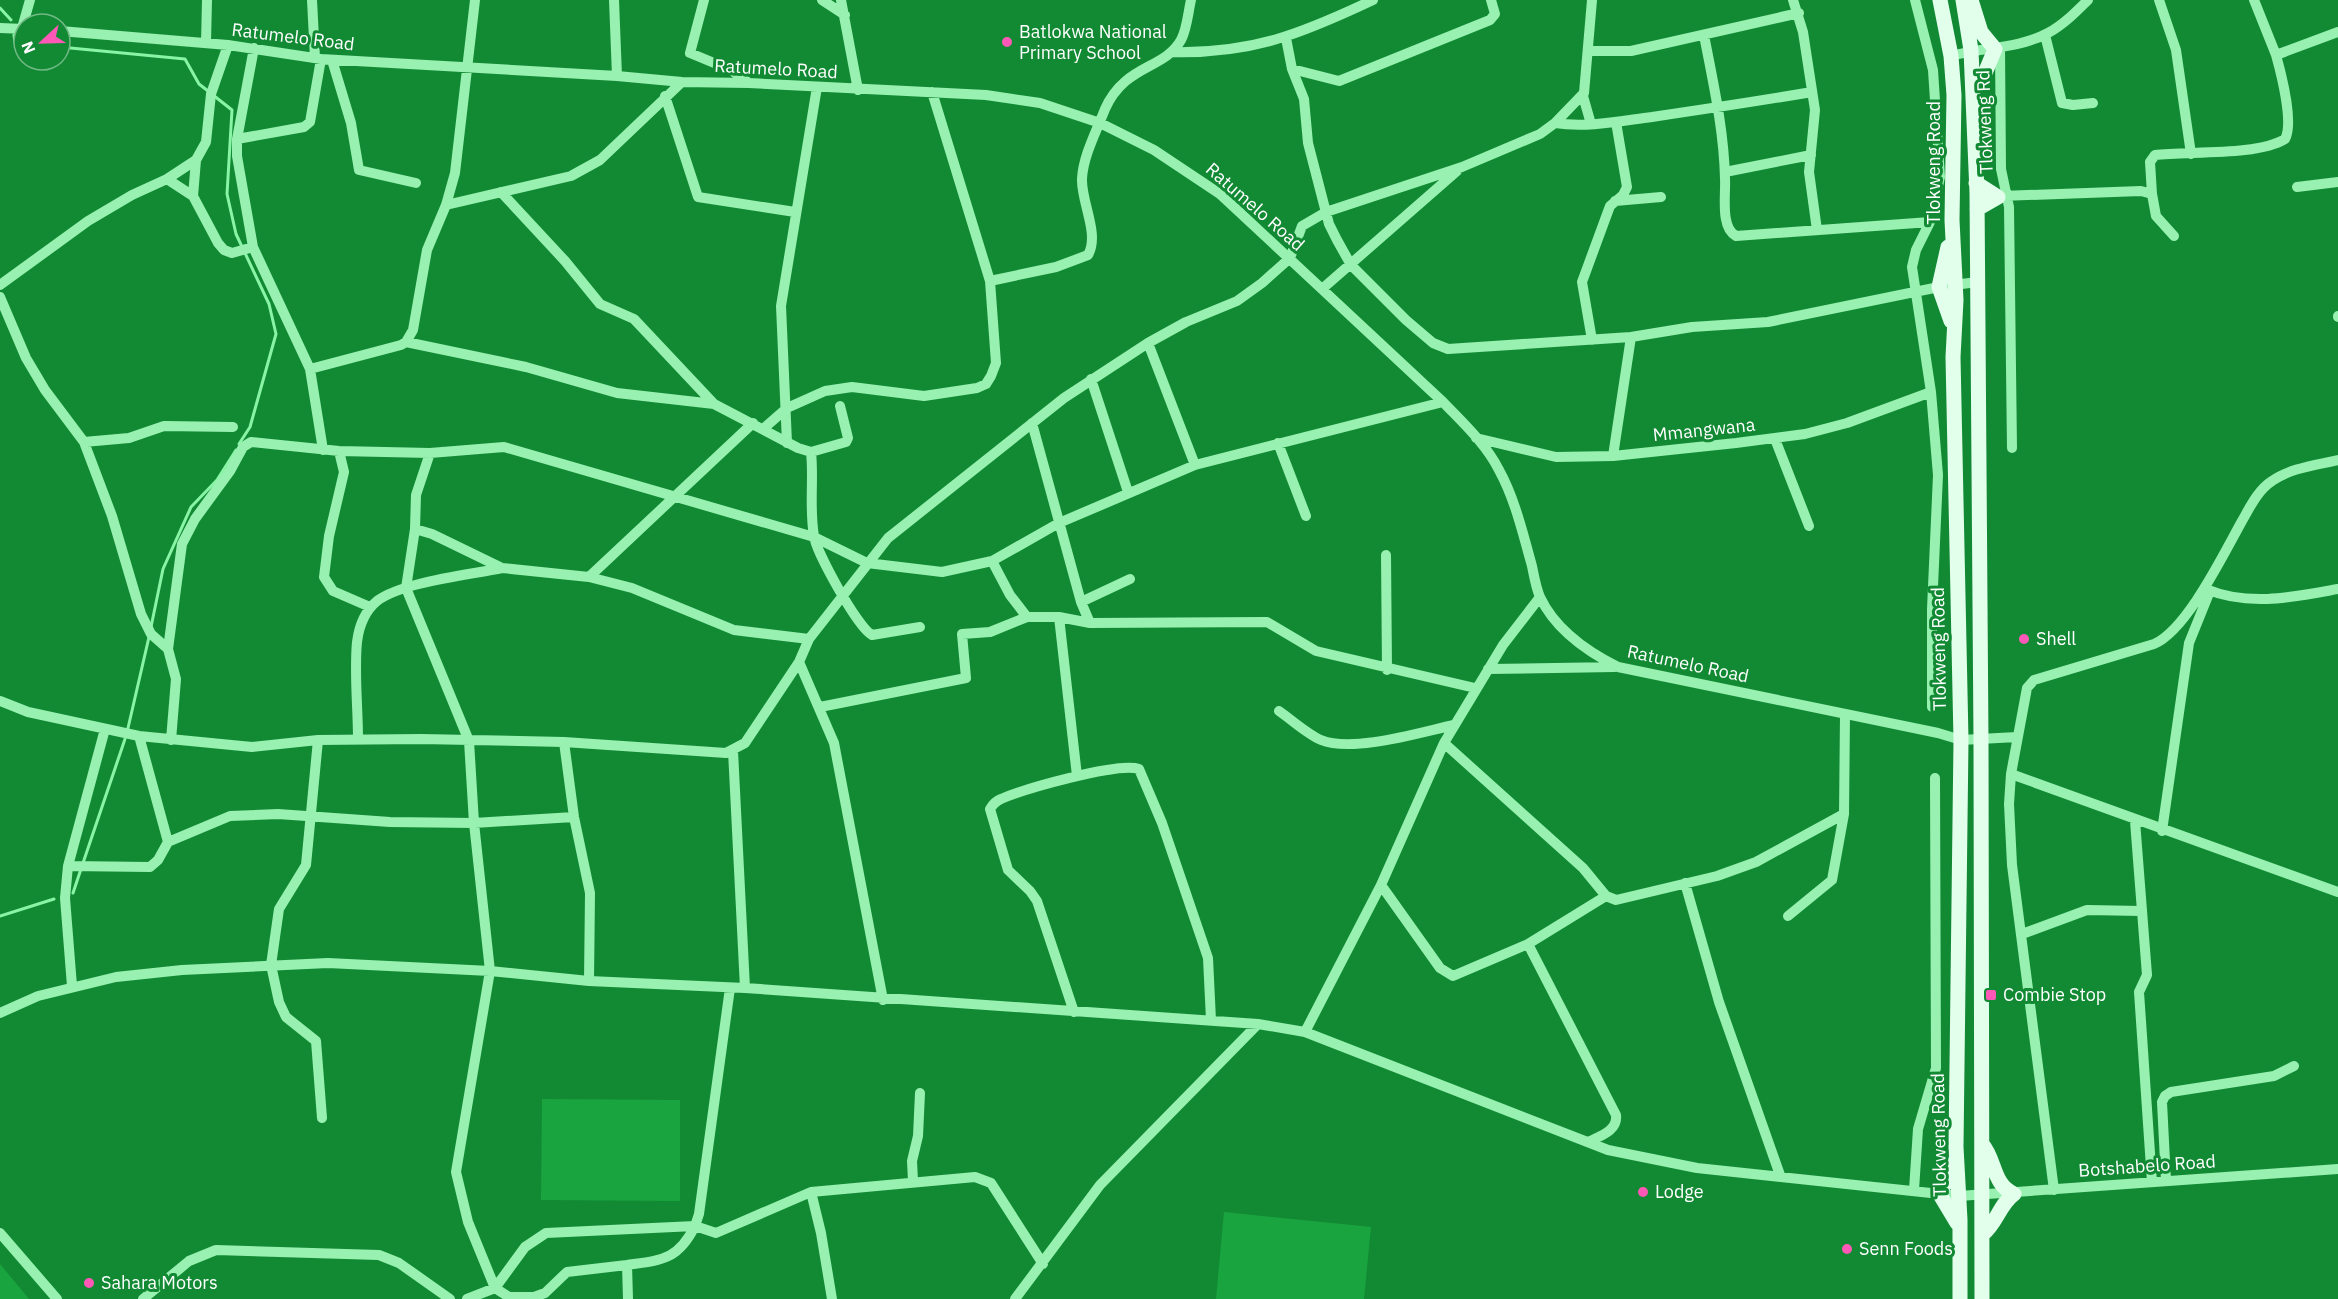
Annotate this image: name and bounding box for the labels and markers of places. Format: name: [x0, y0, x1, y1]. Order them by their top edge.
place label: Batlokwa National Primary School: [1019, 20, 1167, 64]
marker: Batlokwa National Primary School: [1000, 35, 1014, 49]
place label: Shell: [2036, 627, 2076, 650]
marker: Shell: [2017, 632, 2031, 646]
place label: Combie Stop: [2003, 983, 2106, 1006]
marker: Combie Stop: [1984, 988, 1998, 1002]
place label: Lodge: [1655, 1180, 1704, 1203]
marker: Lodge: [1636, 1185, 1650, 1199]
place label: Senn Foods: [1859, 1237, 1953, 1260]
marker: Senn Foods: [1840, 1242, 1854, 1256]
place label: Sahara Motors: [101, 1271, 218, 1294]
marker: Sahara Motors: [82, 1276, 96, 1290]

